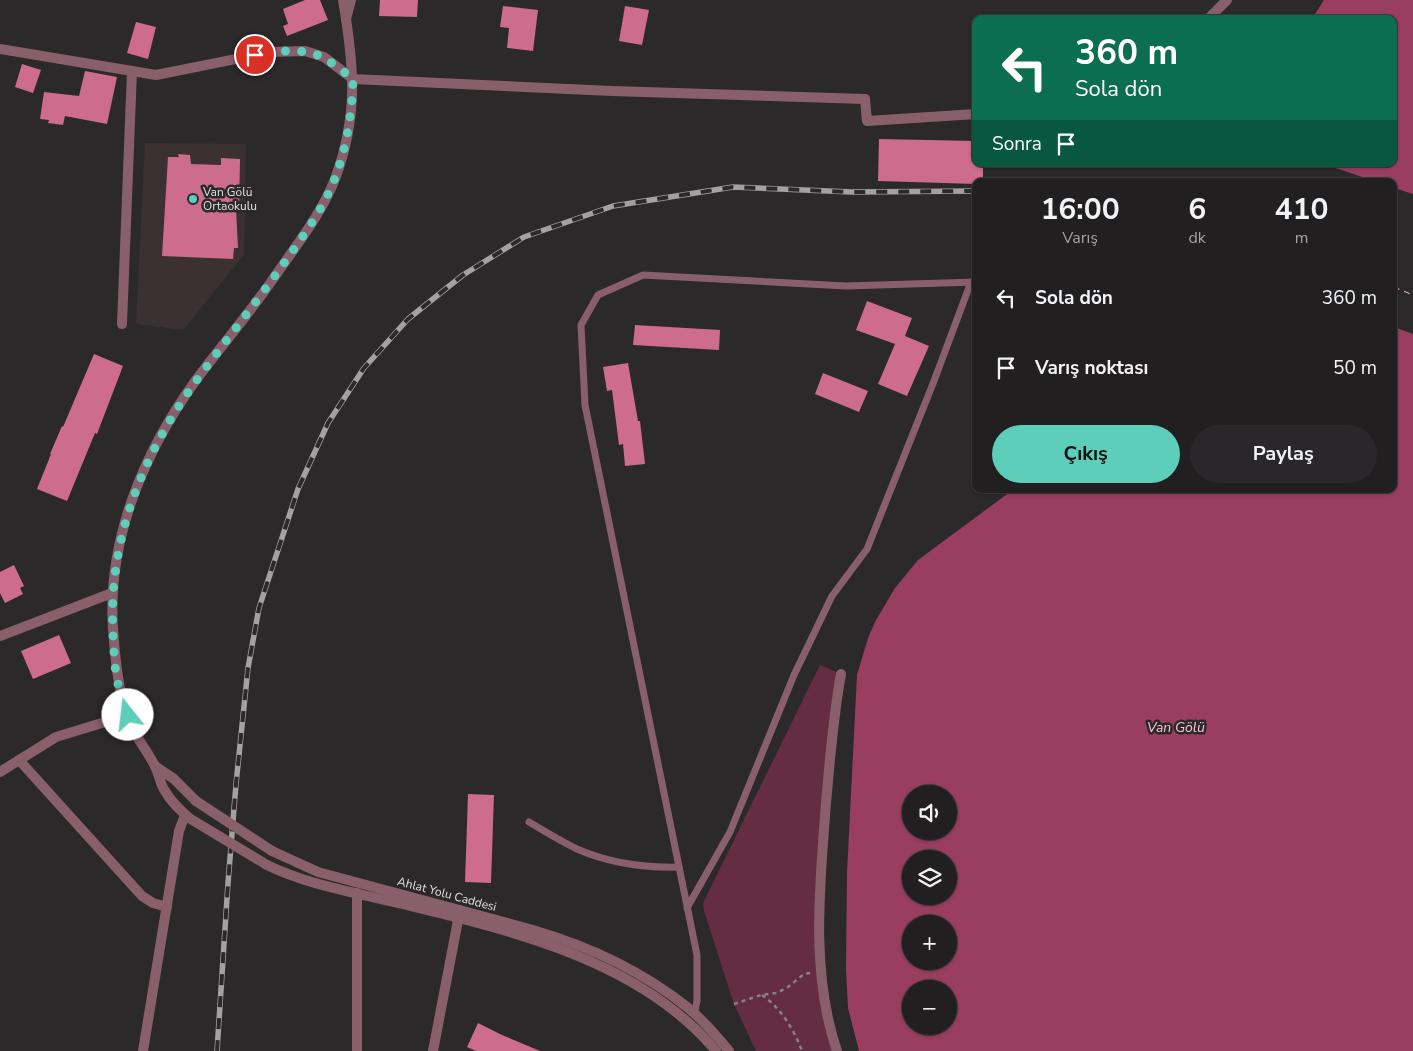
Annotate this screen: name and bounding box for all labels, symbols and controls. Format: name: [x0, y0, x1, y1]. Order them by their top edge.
text: 360 m: [1075, 29, 1178, 76]
pin: [234, 34, 276, 76]
icon: left: [992, 35, 1057, 100]
icon: arrive: [241, 41, 269, 69]
text: Sola dön: [1075, 74, 1162, 104]
icon: arrive: [1052, 130, 1080, 158]
text: Sonra: [992, 131, 1042, 157]
place label: Van Gölü Ortaokulu: [202, 184, 257, 214]
text: 16:00: [1040, 189, 1120, 230]
text: 6: [1188, 189, 1206, 230]
text: 410: [1275, 189, 1329, 230]
marker: Van Gölü Ortaokulu: [187, 193, 199, 205]
text: Varış: [1062, 227, 1098, 249]
text: dk: [1189, 227, 1206, 249]
text: m: [1295, 227, 1308, 249]
icon: left: [992, 284, 1020, 312]
text: Sola dön: [1035, 285, 1113, 311]
text: 360 m: [1322, 285, 1377, 311]
icon: arrive: [992, 354, 1020, 382]
text: Varış noktası: [1035, 355, 1148, 381]
text: 50 m: [1333, 355, 1377, 381]
button: Çıkış: [992, 425, 1180, 483]
button: Paylaş: [1190, 425, 1377, 483]
position arrow: [101, 688, 153, 740]
water label: Van Gölü: [1147, 718, 1205, 737]
map controls: [902, 785, 957, 1035]
button: sound: [902, 785, 957, 840]
button: layers: [902, 850, 957, 905]
street label: Ahlat Yolu Caddesi: [396, 873, 498, 915]
button: +: [902, 915, 957, 970]
button: −: [902, 980, 957, 1035]

